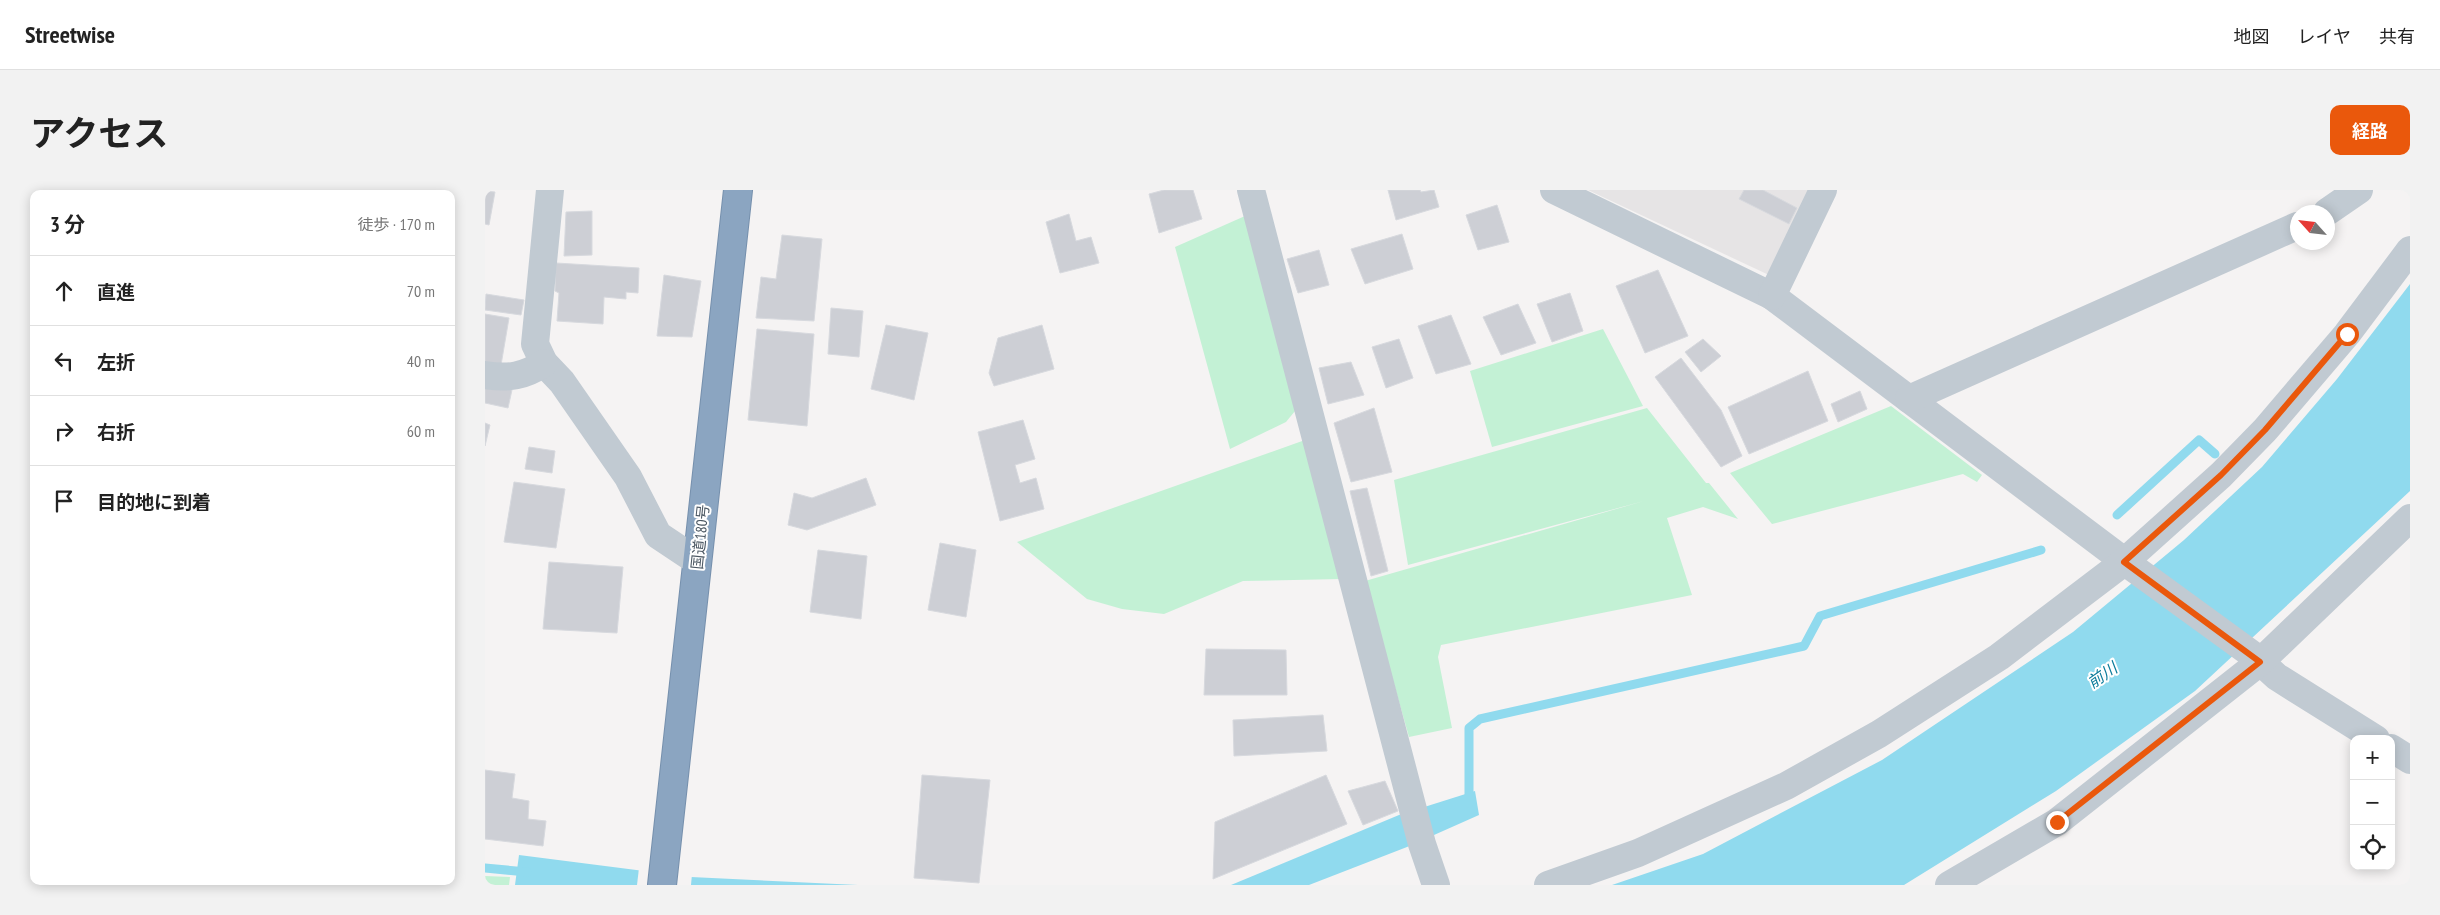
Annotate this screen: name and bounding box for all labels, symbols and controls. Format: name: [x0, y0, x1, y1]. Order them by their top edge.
text: Streetwise: [25, 19, 115, 50]
text: 地図: [2234, 25, 2270, 48]
text: レイヤ: [2298, 25, 2351, 48]
text: 共有: [2379, 25, 2415, 48]
button: 経路: [2330, 105, 2410, 155]
text: アクセス: [30, 110, 168, 156]
north arrow: [2290, 205, 2335, 250]
text: 3 分: [50, 211, 85, 238]
text: 徒歩 · 170 m: [357, 214, 435, 234]
icon: ahead: [50, 277, 78, 305]
text: 直進: [97, 280, 135, 304]
text: 70 m: [407, 281, 435, 301]
route start: [2336, 323, 2359, 346]
icon: left: [50, 347, 78, 375]
text: 左折: [97, 350, 135, 374]
text: 40 m: [407, 351, 435, 371]
icon: right: [50, 417, 78, 445]
text: 右折: [97, 420, 135, 444]
text: 60 m: [407, 421, 435, 441]
icon: arrive: [50, 487, 78, 515]
text: 目的地に到着: [97, 490, 211, 514]
street label: 国道180号: [687, 504, 713, 570]
water label: 前川: [2083, 656, 2122, 692]
map controls: [2350, 735, 2395, 870]
button: +: [2350, 735, 2395, 780]
button: −: [2350, 780, 2395, 825]
route end: [2046, 811, 2069, 834]
button: locate: [2350, 825, 2395, 870]

